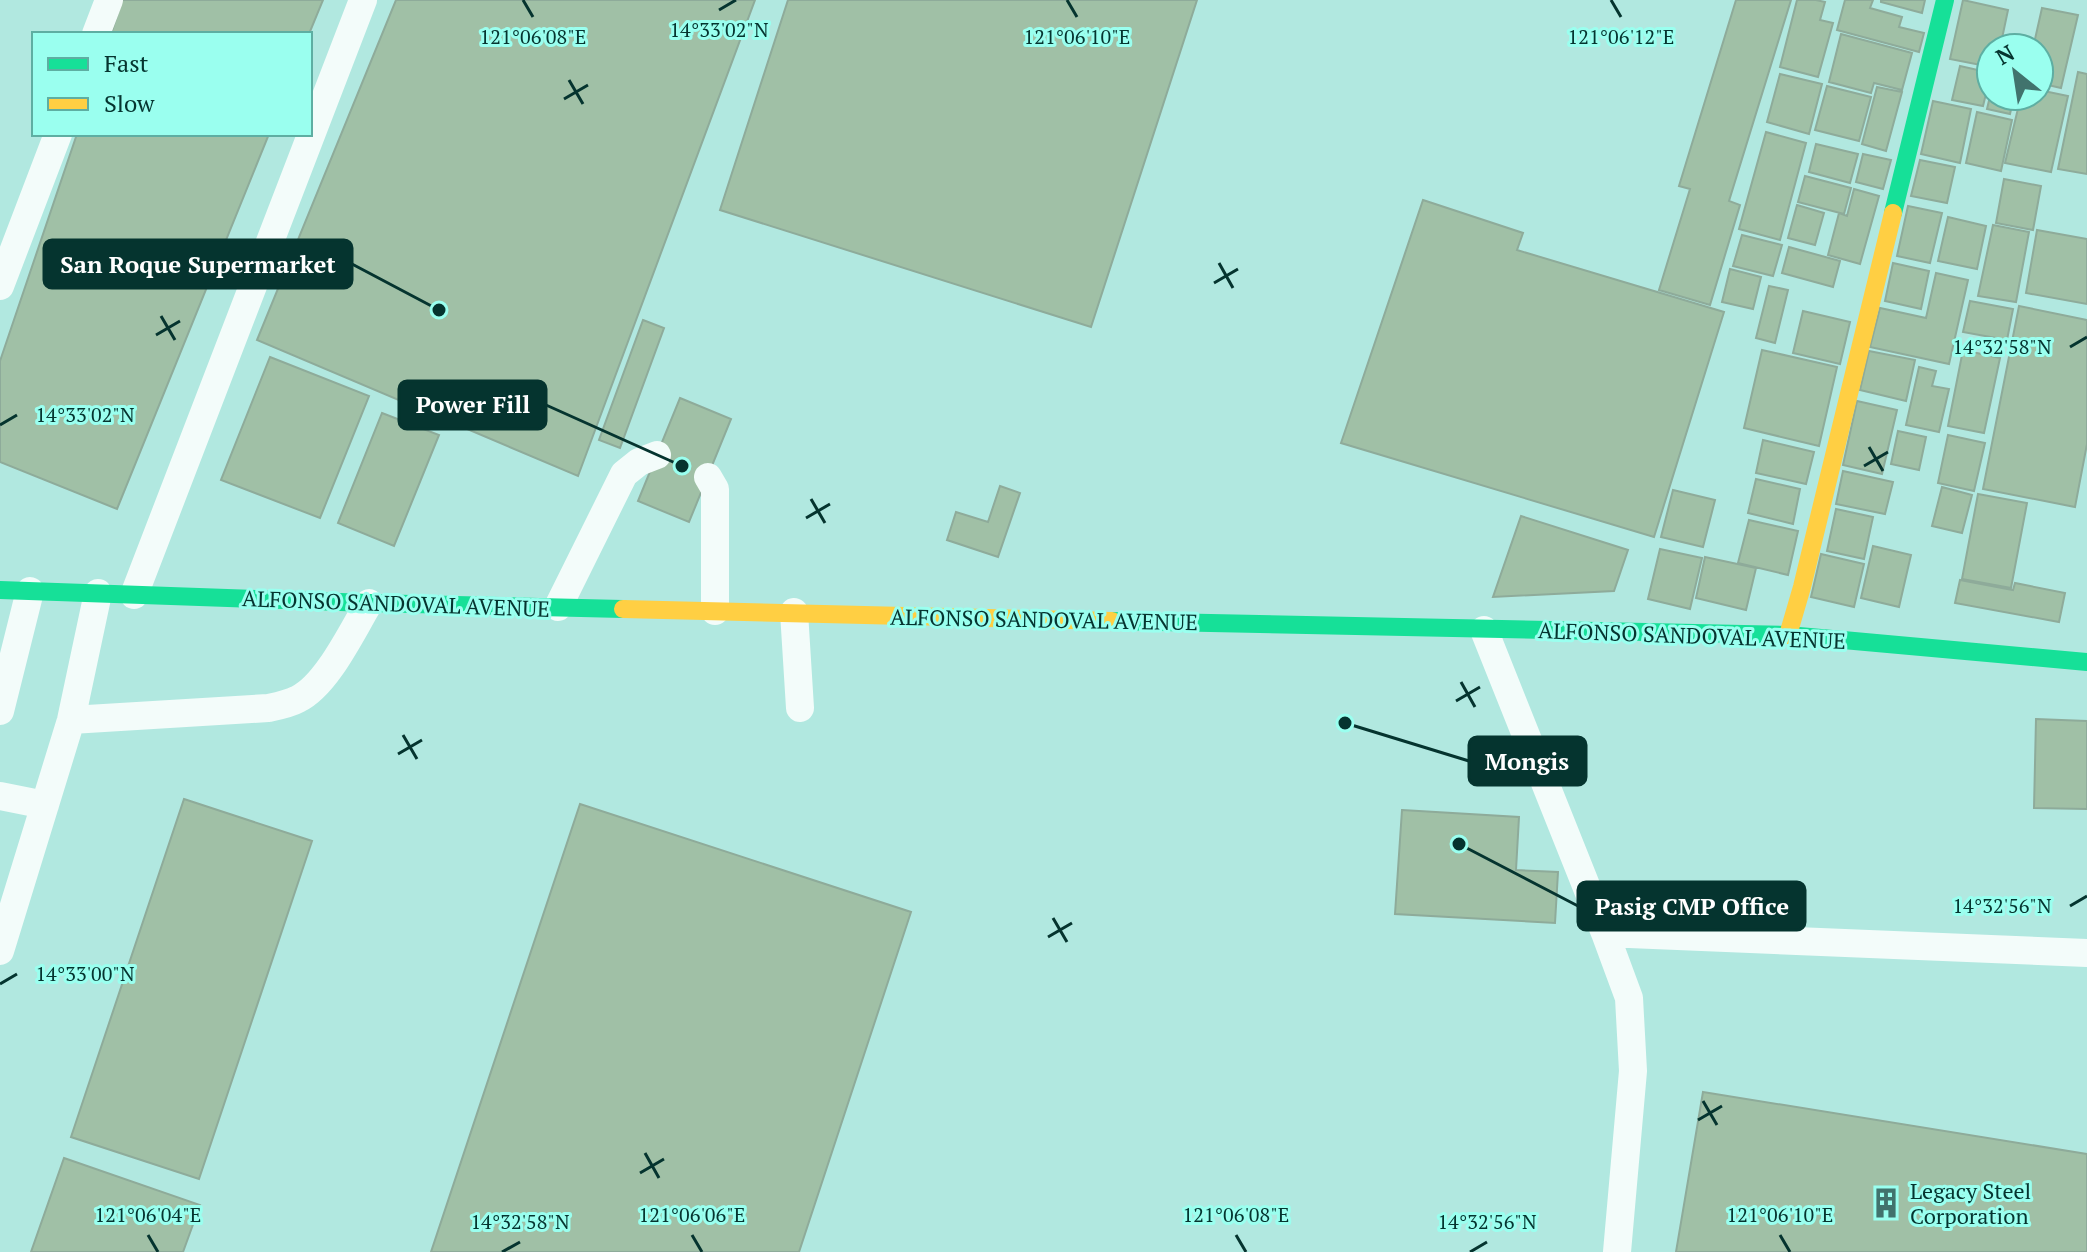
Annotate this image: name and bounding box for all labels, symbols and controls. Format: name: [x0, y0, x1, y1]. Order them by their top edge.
text: 14°33'02"N: [669, 16, 769, 43]
text: 121°06'08"E: [480, 23, 586, 50]
text: 121°06'10"E: [1024, 23, 1130, 50]
text: 121°06'12"E: [1568, 23, 1674, 50]
legend: [32, 32, 312, 136]
north arrow: [1975, 32, 2055, 112]
text: N: [1990, 37, 2019, 71]
text: Fast: [104, 47, 149, 79]
text: Slow: [104, 87, 155, 119]
callout: San Roque Supermarket: [44, 240, 352, 288]
text: San Roque Supermarket: [60, 248, 336, 280]
text: 14°32'58"N: [1952, 333, 2052, 360]
callout: Power Fill: [399, 381, 546, 429]
text: Power Fill: [416, 388, 530, 420]
text: 14°33'02"N: [35, 401, 135, 428]
street label: ALFONSO SANDOVAL AVENUE: [242, 583, 550, 623]
street label: ALFONSO SANDOVAL AVENUE: [890, 602, 1198, 636]
street label: ALFONSO SANDOVAL AVENUE: [1538, 615, 1846, 655]
callout: Mongis: [1469, 737, 1586, 785]
text: Mongis: [1485, 745, 1569, 777]
callout: Pasig CMP Office: [1578, 882, 1805, 930]
text: Pasig CMP Office: [1595, 890, 1789, 922]
text: 14°32'56"N: [1952, 892, 2052, 919]
text: 14°33'00"N: [35, 960, 135, 987]
place label: Legacy Steel Corporation: [1910, 1176, 2031, 1230]
building icon: Legacy Steel Corporation: [1869, 1186, 1903, 1220]
text: 121°06'04"E: [95, 1201, 201, 1228]
text: 121°06'06"E: [639, 1201, 745, 1228]
text: 121°06'08"E: [1183, 1201, 1289, 1228]
text: 121°06'10"E: [1727, 1201, 1833, 1228]
text: 14°32'58"N: [470, 1208, 570, 1235]
text: 14°32'56"N: [1437, 1208, 1537, 1235]

